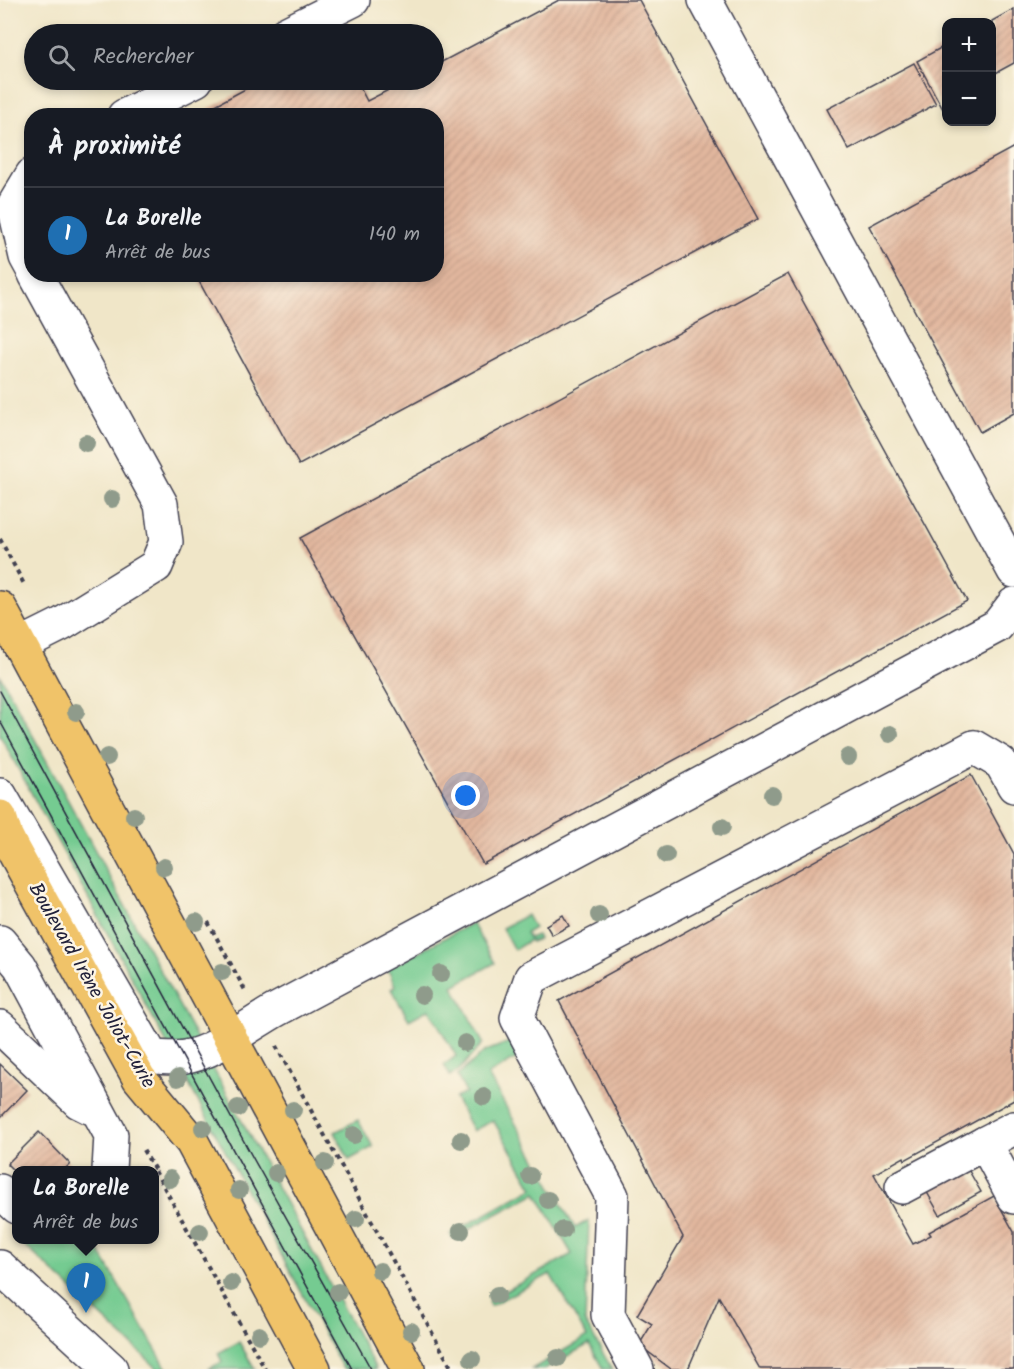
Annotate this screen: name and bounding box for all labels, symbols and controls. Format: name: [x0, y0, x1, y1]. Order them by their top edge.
map controls: [942, 18, 996, 126]
button: +: [942, 18, 996, 72]
search box: [24, 24, 444, 90]
text: Rechercher: [93, 40, 193, 75]
icon: search: [45, 41, 78, 74]
button: −: [942, 72, 996, 126]
text: À proximité: [48, 126, 180, 168]
text: La Borelle: [105, 202, 202, 237]
text: 1: [64, 219, 71, 251]
text: 140 m: [369, 219, 420, 251]
text: Arrêt de bus: [105, 237, 211, 269]
your location: [451, 781, 480, 810]
street label: Boulevard Irène Joliot-Curie: [19, 877, 163, 1095]
popup: [12, 1166, 159, 1244]
text: La Borelle: [33, 1172, 129, 1207]
text: Arrêt de bus: [33, 1207, 138, 1239]
pin: 1: [66, 1264, 106, 1313]

